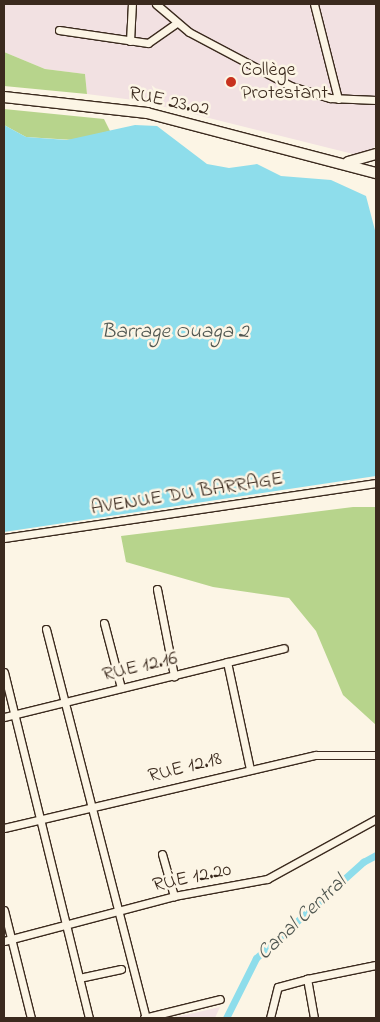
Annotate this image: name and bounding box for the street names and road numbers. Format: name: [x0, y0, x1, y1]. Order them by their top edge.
street label: RUE 23.02: [127, 82, 211, 122]
street label: AVENUE DU BARRAGE: [89, 467, 285, 521]
street label: RUE 12.16: [100, 647, 180, 687]
street label: RUE 12.18: [146, 747, 224, 789]
street label: RUE 12.20: [150, 858, 234, 898]

